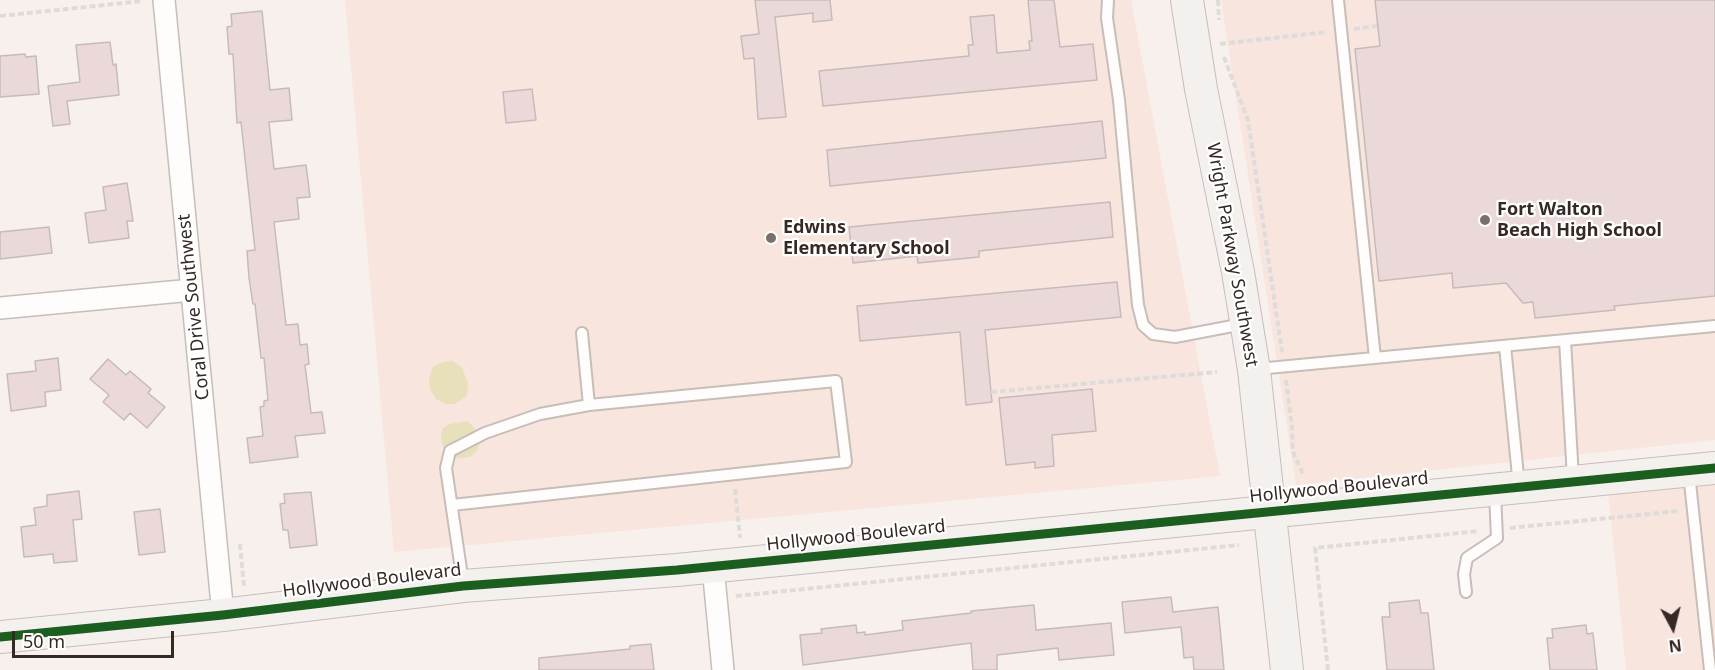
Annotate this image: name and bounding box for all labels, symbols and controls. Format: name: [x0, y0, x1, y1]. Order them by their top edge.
street label: Wright Parkway Southwest: [1202, 141, 1262, 369]
place label: Fort Walton Beach High School: [1497, 199, 1662, 242]
street label: Coral Drive Southwest: [173, 213, 215, 401]
marker: Fort Walton Beach High School: [1478, 213, 1492, 227]
place label: Edwins Elementary School: [783, 217, 950, 260]
marker: Edwins Elementary School: [764, 231, 778, 245]
street label: Hollywood Boulevard: [1248, 468, 1430, 508]
street label: Hollywood Boulevard: [765, 516, 947, 556]
street label: Hollywood Boulevard: [281, 559, 463, 603]
north arrow: [1643, 598, 1703, 658]
scale bar: [15, 619, 177, 657]
text: 50 m: [23, 629, 65, 653]
text: N: [1667, 634, 1683, 658]

